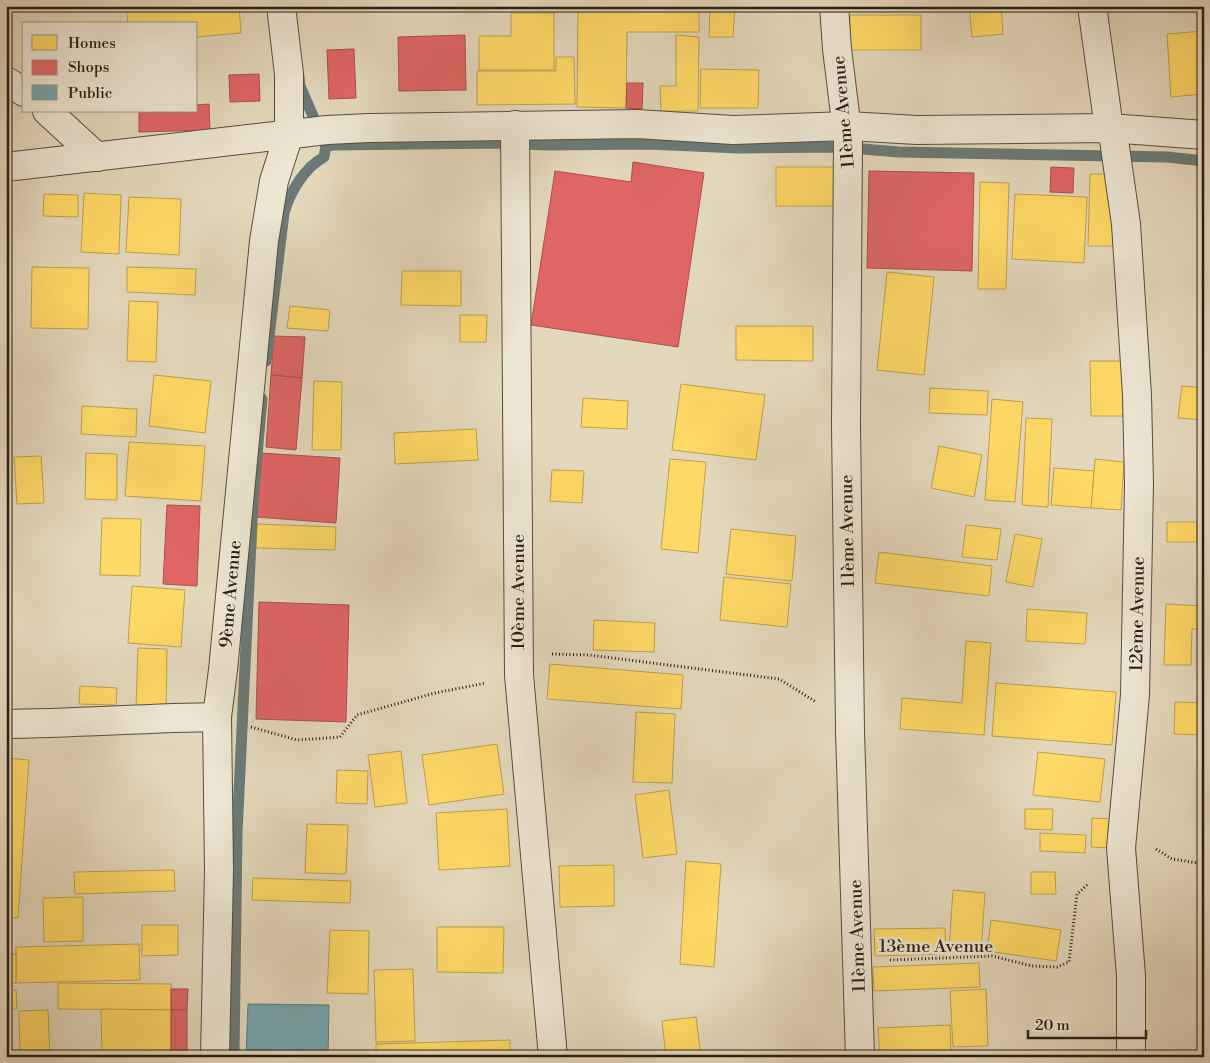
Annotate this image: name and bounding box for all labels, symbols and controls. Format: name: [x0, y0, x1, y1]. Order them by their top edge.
legend: [22, 22, 198, 112]
text: Homes: [68, 34, 116, 53]
street label: 11ème Avenue: [827, 55, 860, 169]
text: Shops: [68, 58, 109, 77]
text: Public: [68, 84, 112, 103]
street label: 11ème Avenue: [835, 474, 860, 588]
street label: 10ème Avenue: [507, 534, 530, 650]
street label: 9ème Avenue: [214, 539, 247, 649]
street label: 12ème Avenue: [1125, 556, 1150, 672]
street label: 11ème Avenue: [844, 879, 871, 993]
street label: 13ème Avenue: [879, 935, 993, 958]
scale bar: [1028, 1008, 1145, 1040]
text: 20 m: [1035, 1016, 1070, 1035]

